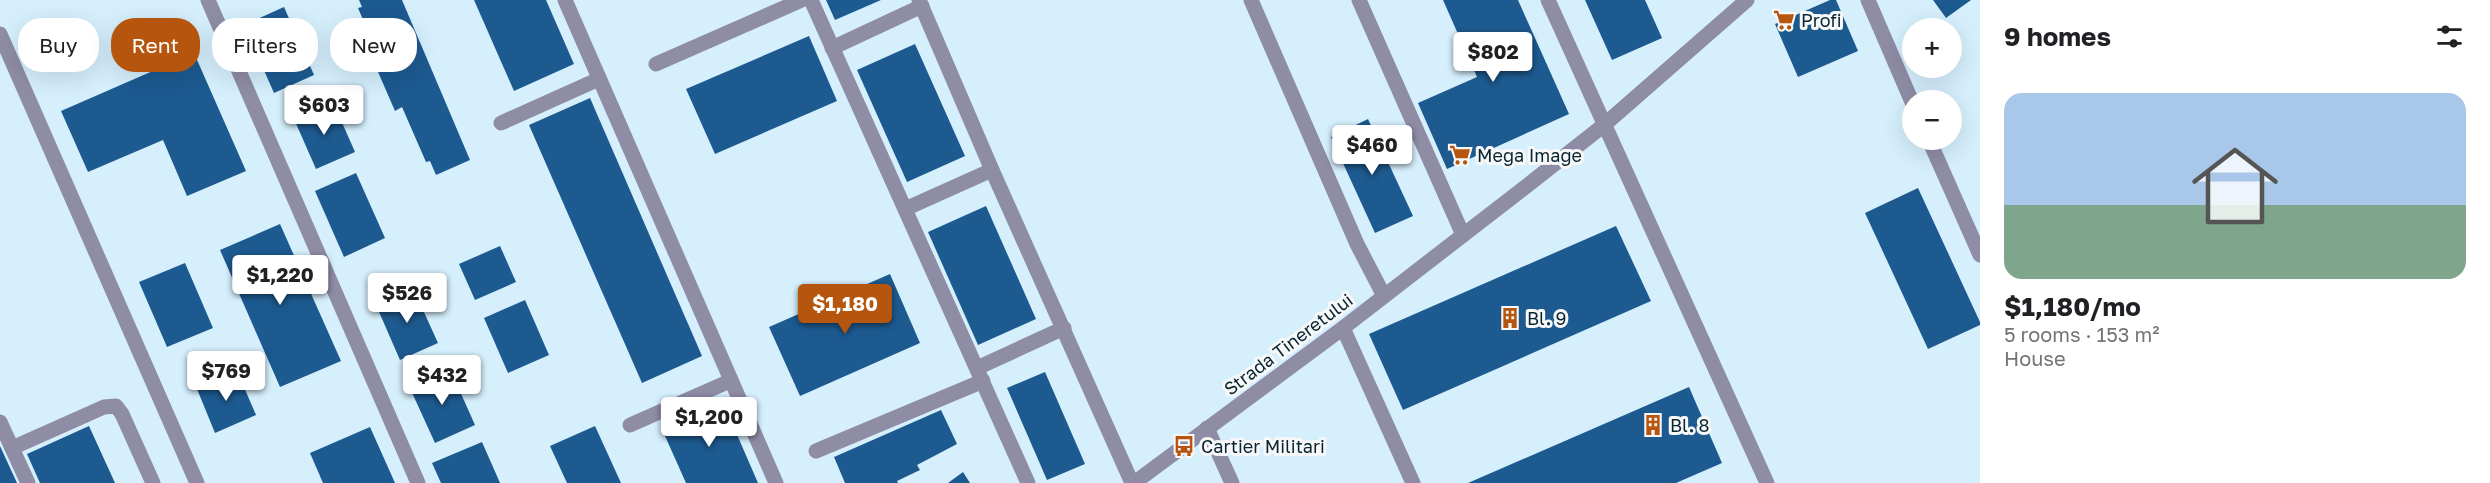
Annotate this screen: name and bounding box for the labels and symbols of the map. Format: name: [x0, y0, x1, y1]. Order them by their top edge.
supermarket icon: Profi: [1772, 8, 1796, 32]
place label: Profi: [1801, 9, 1842, 31]
pin: $802: [1457, 32, 1529, 83]
pin: $603: [288, 85, 360, 136]
pin: $460: [1336, 125, 1408, 176]
supermarket icon: Mega Image: [1448, 143, 1472, 167]
place label: Mega Image: [1477, 144, 1582, 166]
pin: $1,220: [231, 255, 329, 306]
pin: $526: [371, 273, 443, 324]
pin: $1,180: [796, 284, 894, 335]
street label: Strada Tineretului: [1219, 288, 1357, 400]
building icon: Bl. 9: [1498, 306, 1522, 330]
place label: Bl. 9: [1527, 307, 1567, 329]
pin: $769: [190, 351, 262, 402]
pin: $432: [406, 355, 478, 406]
pin: $1,200: [660, 397, 758, 448]
building icon: Bl. 8: [1641, 413, 1665, 437]
place label: Bl. 8: [1670, 414, 1710, 436]
bus stop icon: Cartier Militari: [1172, 434, 1196, 458]
place label: Cartier Militari: [1201, 435, 1325, 457]

